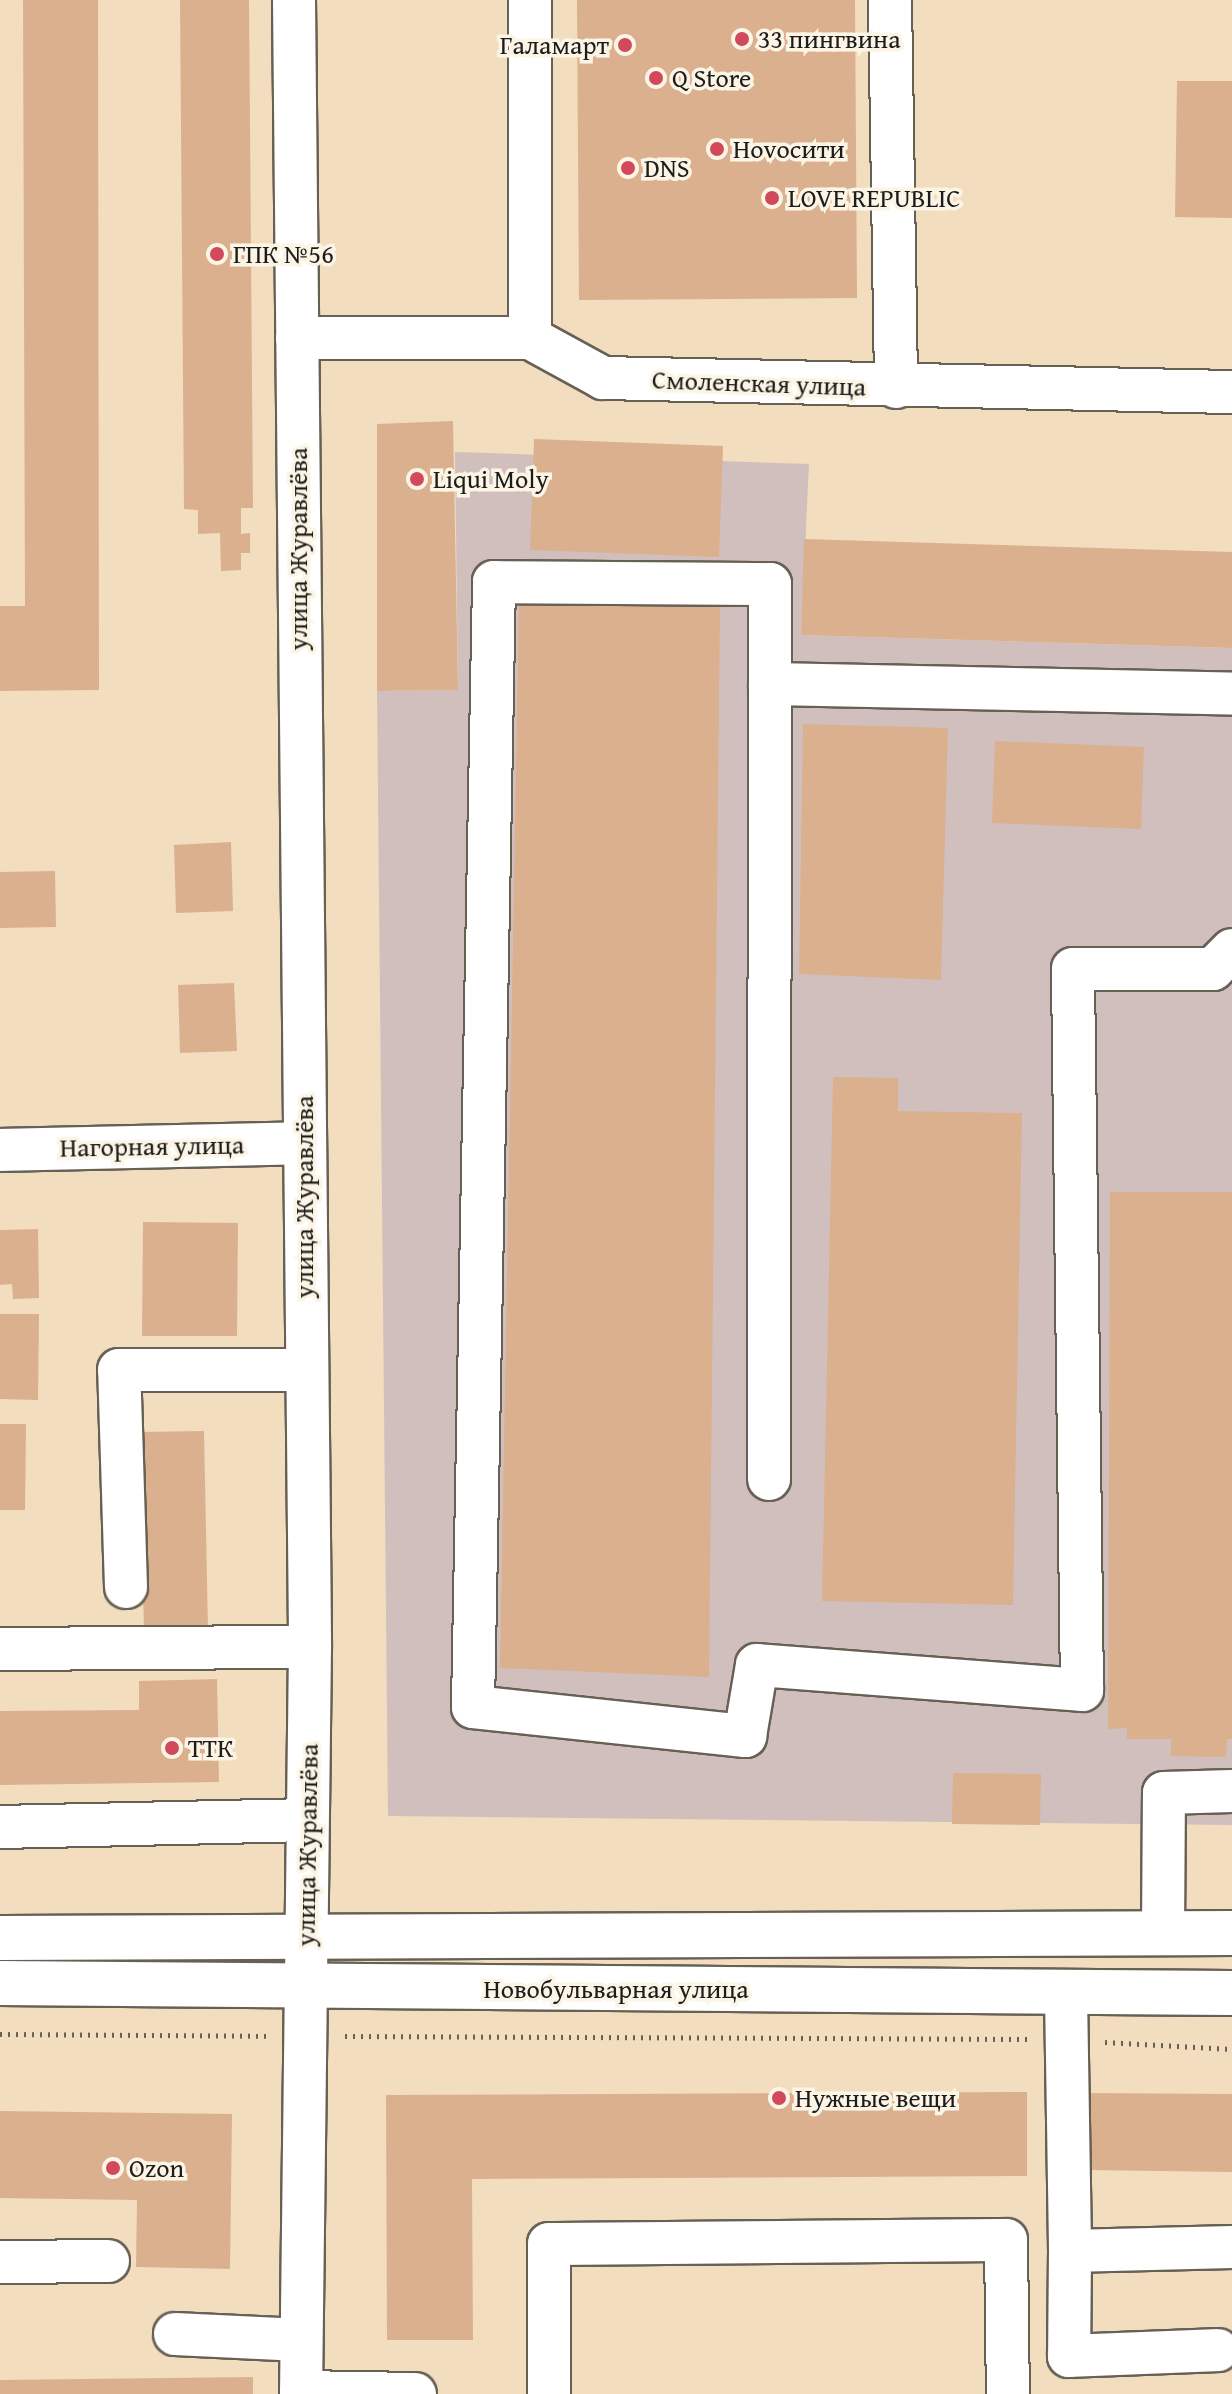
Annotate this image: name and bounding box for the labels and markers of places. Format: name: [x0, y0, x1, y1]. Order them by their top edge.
place label: 33 пингвина: [758, 23, 901, 55]
place label: Галамарт: [500, 29, 609, 61]
marker: 33 пингвина: [733, 30, 751, 48]
marker: Галамарт: [616, 36, 634, 54]
place label: Q Store: [672, 62, 751, 94]
marker: Q Store: [647, 69, 665, 87]
place label: Ноvосити: [733, 133, 845, 165]
marker: Ноvосити: [708, 140, 726, 158]
place label: DNS: [644, 152, 689, 184]
marker: DNS: [619, 159, 637, 177]
place label: LOVE REPUBLIC: [788, 182, 960, 214]
marker: LOVE REPUBLIC: [763, 189, 781, 207]
place label: ГПК №56: [233, 238, 334, 270]
marker: ГПК №56: [208, 245, 226, 263]
place label: Liqui Moly: [433, 463, 549, 495]
marker: Liqui Moly: [408, 470, 426, 488]
place label: ТТК: [188, 1732, 233, 1764]
marker: ТТК: [163, 1739, 181, 1757]
place label: Нужные вещи: [795, 2082, 956, 2114]
marker: Нужные вещи: [770, 2089, 788, 2107]
place label: Ozon: [129, 2152, 184, 2184]
marker: Ozon: [104, 2159, 122, 2177]

